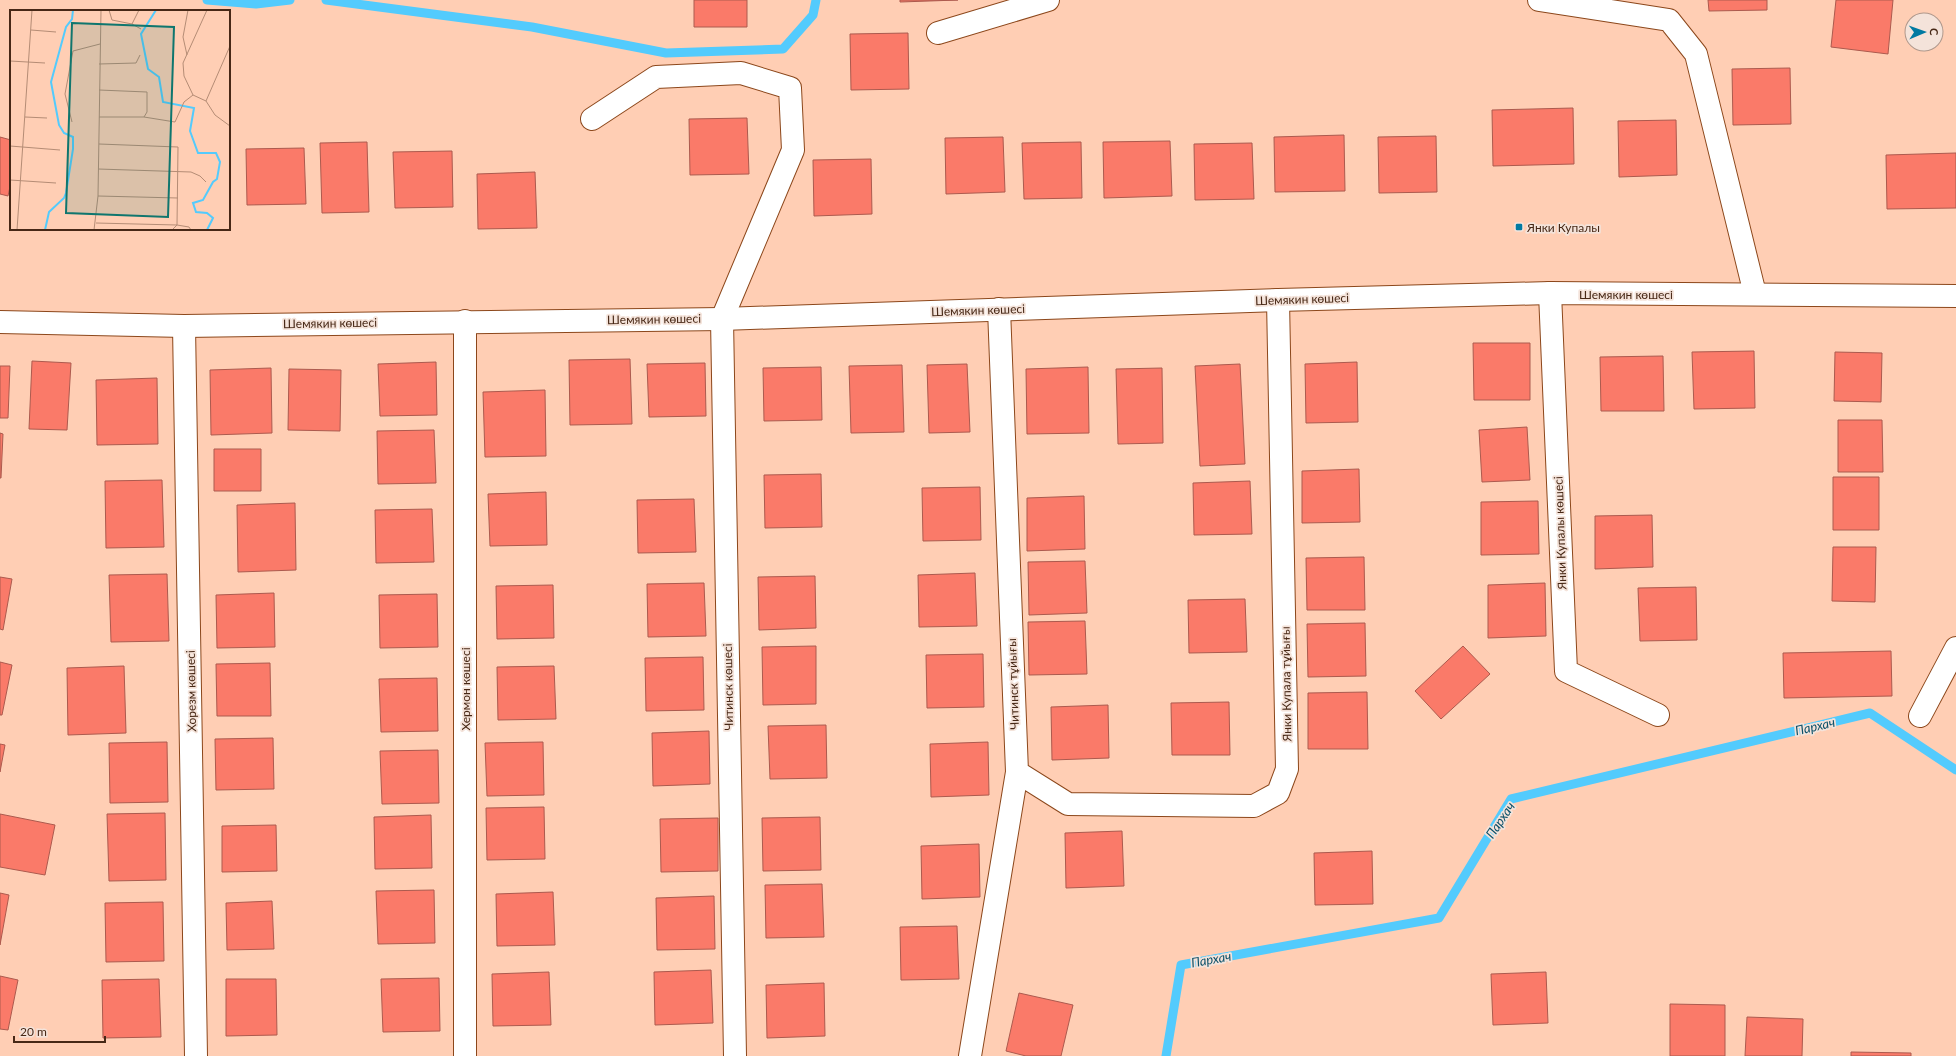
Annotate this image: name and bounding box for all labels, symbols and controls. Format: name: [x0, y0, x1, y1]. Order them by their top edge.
inset map: [10, 10, 230, 230]
north arrow: [1904, 12, 1944, 52]
text: С: [1928, 28, 1941, 36]
place label: Янки Купалы: [1526, 220, 1600, 235]
marker: Янки Купалы: [1514, 222, 1524, 232]
street label: Шемякин көшесі: [1579, 287, 1673, 302]
street label: Шемякин көшесі: [1255, 290, 1349, 308]
street label: Шемякин көшесі: [931, 301, 1025, 319]
street label: Шемякин көшесі: [607, 311, 701, 327]
street label: Шемякин көшесі: [283, 315, 377, 331]
street label: Янки Купалы көшесі: [1551, 476, 1570, 591]
street label: Янки Купала тұйығы: [1277, 626, 1295, 743]
street label: Читинск тұйығы: [1004, 638, 1022, 730]
street label: Читинск көшесі: [720, 643, 736, 731]
street label: Хермон көшесі: [458, 647, 473, 731]
street label: Хорезм көшесі: [183, 650, 199, 732]
water label: Пархач: [1793, 714, 1837, 738]
water label: Пархач: [1482, 799, 1518, 841]
water label: Пархач: [1190, 948, 1232, 970]
scale bar: [14, 1018, 105, 1044]
text: 20 m: [20, 1024, 47, 1039]

